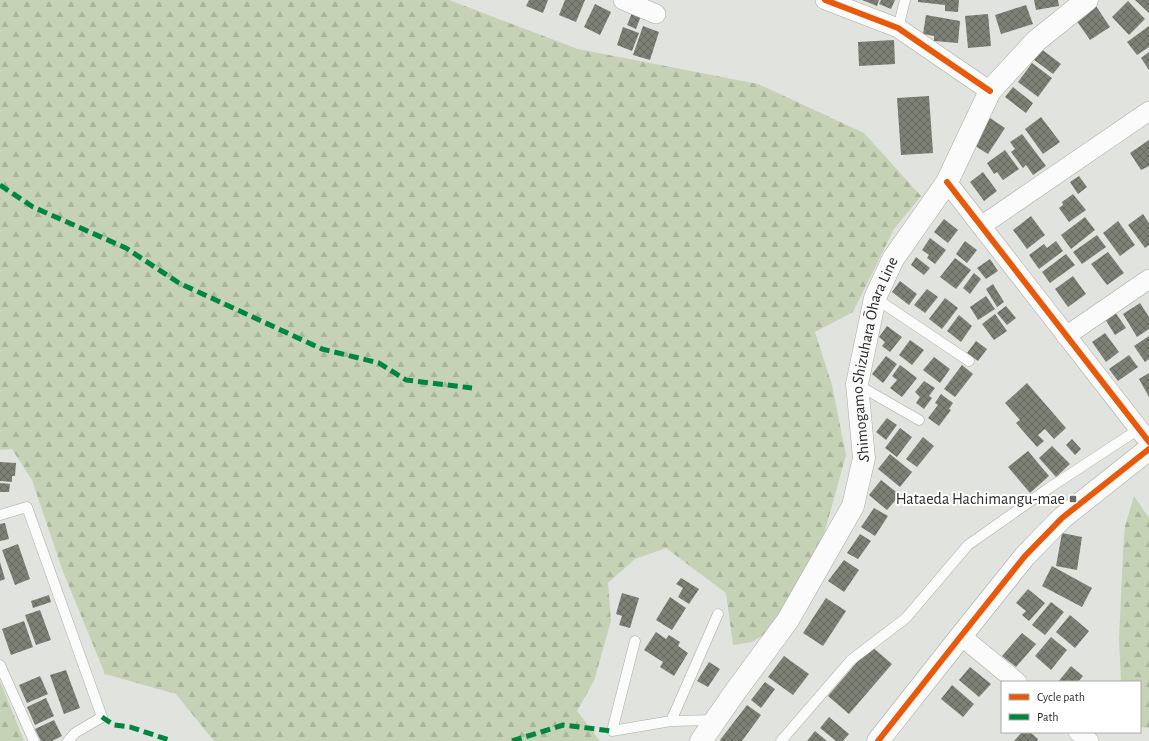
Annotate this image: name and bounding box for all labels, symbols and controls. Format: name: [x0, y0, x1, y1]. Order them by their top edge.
street label: Shimogamo Shizuhara Ōhara Line: [849, 254, 901, 463]
place label: Hataeda Hachimangu-mae: [896, 491, 1065, 507]
marker: Hataeda Hachimangu-mae: [1068, 494, 1078, 504]
legend: [1001, 681, 1141, 733]
text: Cycle path: [1037, 691, 1085, 704]
text: Path: [1037, 711, 1059, 723]

